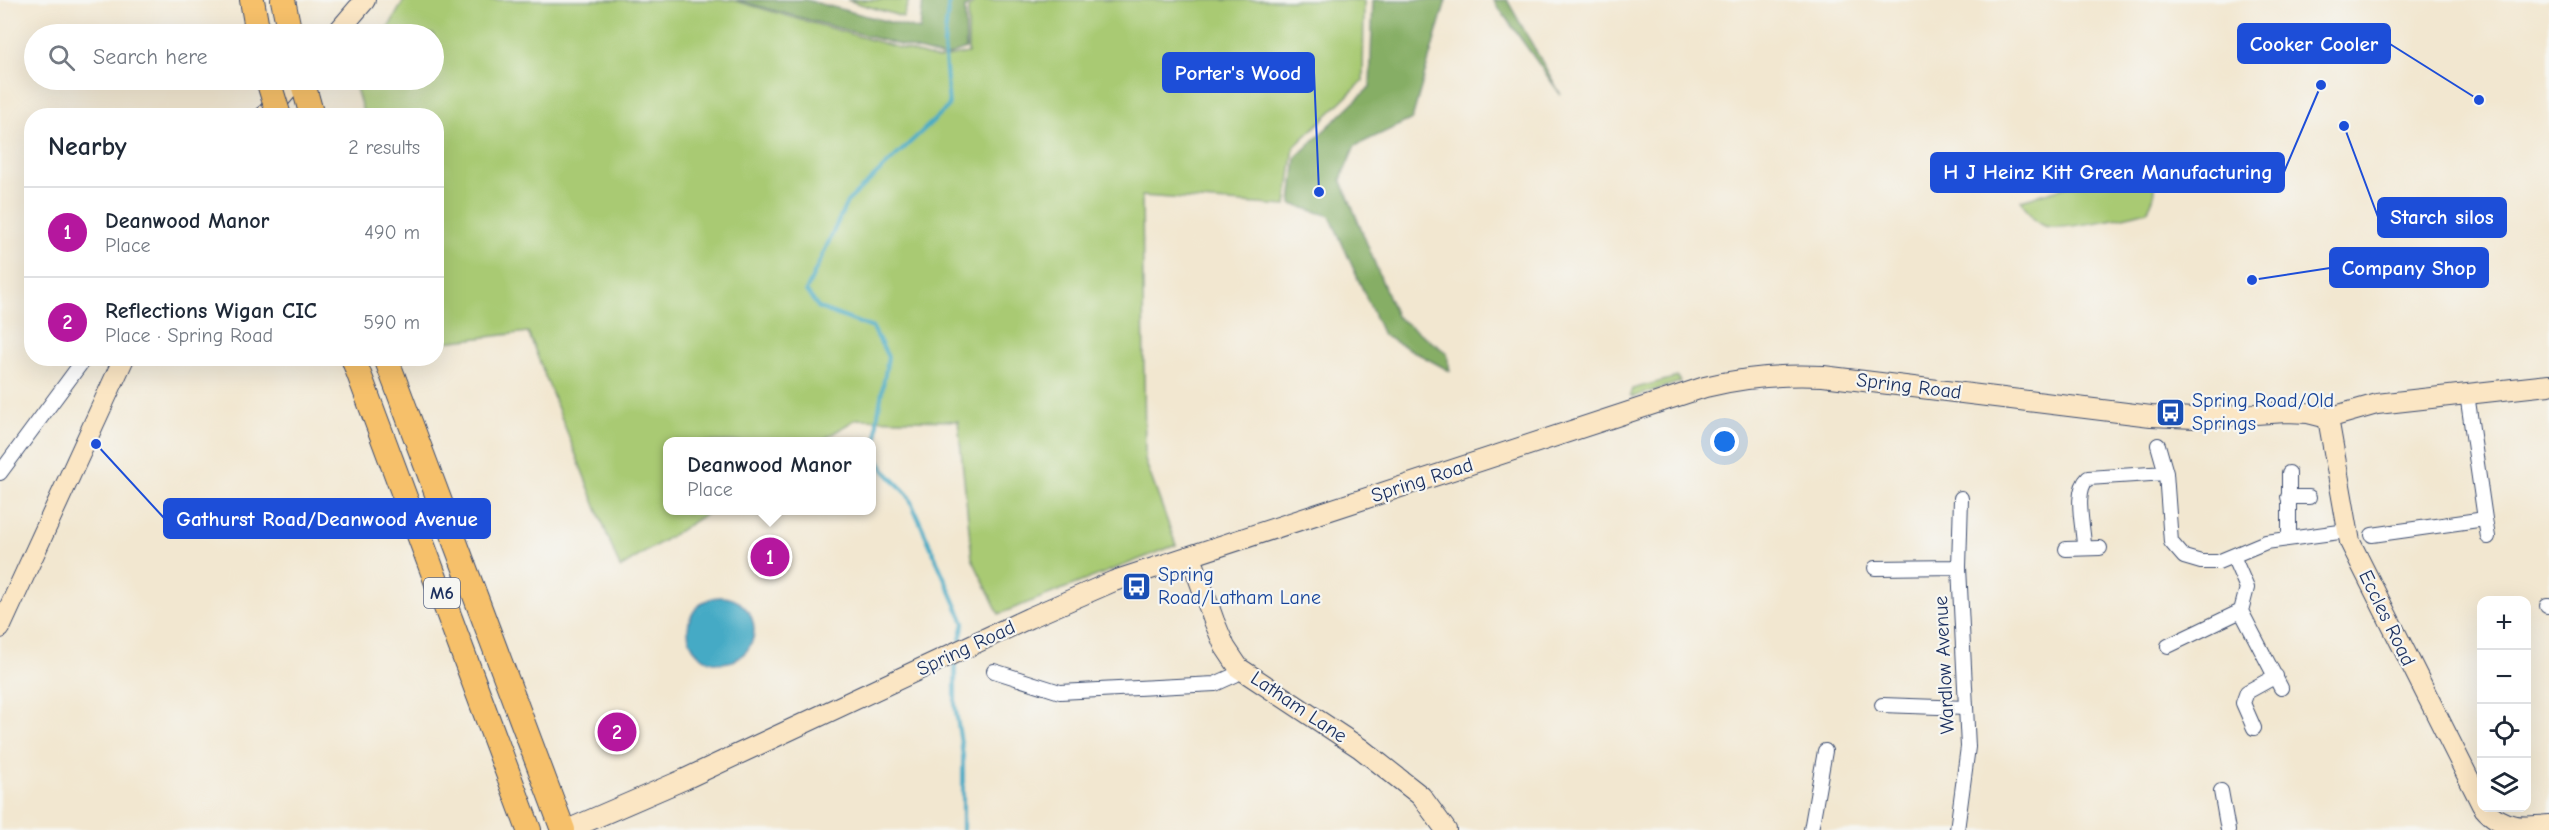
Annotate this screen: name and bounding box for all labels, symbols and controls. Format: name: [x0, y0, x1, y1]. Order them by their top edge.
search box: [24, 24, 444, 90]
callout: Cooker Cooler: [2238, 24, 2390, 63]
text: Cooker Cooler: [2250, 32, 2379, 56]
icon: search: [45, 41, 78, 74]
text: Search here: [93, 44, 208, 70]
callout: Porter's Wood: [1163, 53, 1314, 92]
text: Porter's Wood: [1175, 61, 1301, 85]
text: Nearby: [48, 132, 127, 162]
text: 2 results: [348, 136, 420, 159]
callout: H J Heinz Kitt Green Manufacturing: [1931, 153, 2284, 192]
text: H J Heinz Kitt Green Manufacturing: [1943, 160, 2273, 184]
callout: Starch silos: [2378, 198, 2506, 237]
text: Starch silos: [2390, 205, 2494, 229]
text: Deanwood Manor: [105, 208, 269, 234]
text: 1: [64, 221, 71, 244]
text: 490 m: [364, 221, 420, 244]
text: Place: [105, 234, 151, 257]
callout: Company Shop: [2330, 248, 2488, 287]
text: Company Shop: [2342, 256, 2476, 280]
text: Reflections Wigan CIC: [105, 298, 317, 324]
text: 2: [63, 311, 72, 334]
text: 590 m: [363, 311, 420, 334]
text: Place · Spring Road: [105, 324, 273, 347]
street label: Spring Road: [1855, 368, 1963, 404]
place label: Spring Road/Old Springs: [2192, 389, 2334, 435]
bus stop icon: Spring Road/Old Springs: [2155, 396, 2187, 428]
your location: [1710, 427, 1739, 456]
popup: [663, 437, 876, 515]
text: Deanwood Manor: [687, 452, 852, 478]
street label: Spring Road: [1368, 453, 1476, 507]
text: Place: [687, 478, 733, 501]
callout: Gathurst Road/Deanwood Avenue: [164, 499, 490, 538]
text: Gathurst Road/Deanwood Avenue: [176, 507, 478, 531]
pin: 1: [750, 534, 790, 580]
place label: Spring Road/Latham Lane: [1158, 563, 1321, 609]
street label: Eccles Road: [2354, 566, 2420, 670]
bus stop icon: Spring Road/Latham Lane: [1121, 570, 1153, 602]
road number: M6: [424, 578, 460, 608]
street label: Wardlow Avenue: [1929, 595, 1959, 735]
map controls: [2477, 596, 2531, 812]
button: +: [2477, 596, 2531, 650]
street label: Spring Road: [913, 615, 1019, 681]
button: −: [2477, 650, 2531, 704]
street label: Latham Lane: [1247, 666, 1351, 748]
button: locate: [2477, 704, 2531, 758]
pin: 2: [598, 710, 636, 754]
button: layers: [2477, 758, 2531, 812]

